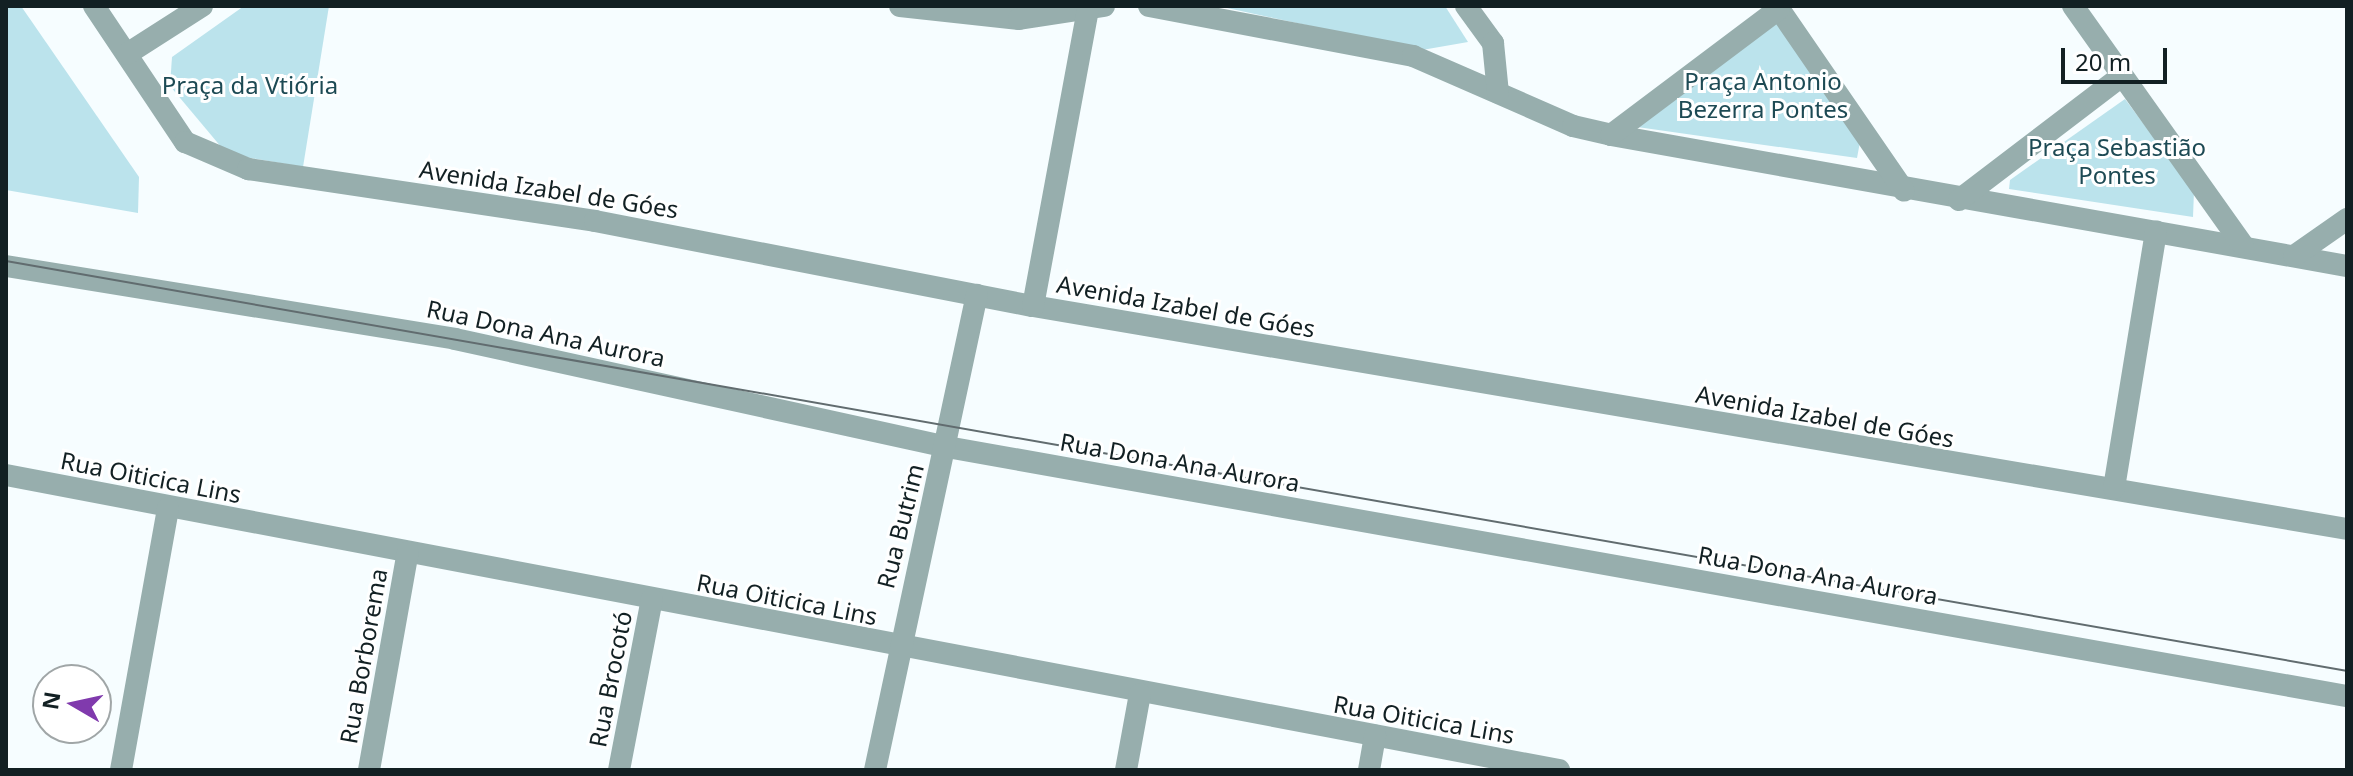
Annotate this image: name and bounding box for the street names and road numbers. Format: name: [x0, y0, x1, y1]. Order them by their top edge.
street label: Avenida Izabel de Góes: [417, 154, 681, 224]
street label: Avenida Izabel de Góes: [1055, 269, 1317, 343]
street label: Rua Dona Ana Aurora: [424, 294, 668, 372]
street label: Avenida Izabel de Góes: [1694, 379, 1956, 453]
street label: Rua Dona Ana Aurora: [1058, 427, 1302, 497]
street label: Rua Oiticica Lins: [58, 445, 244, 509]
street label: Rua Butrim: [871, 461, 929, 591]
street label: Rua Dona Ana Aurora: [1696, 540, 1940, 610]
street label: Rua Borborema: [333, 566, 393, 746]
street label: Rua Oiticica Lins: [694, 567, 880, 631]
street label: Rua Brocotó: [583, 608, 637, 750]
street label: Rua Oiticica Lins: [1331, 689, 1517, 749]

